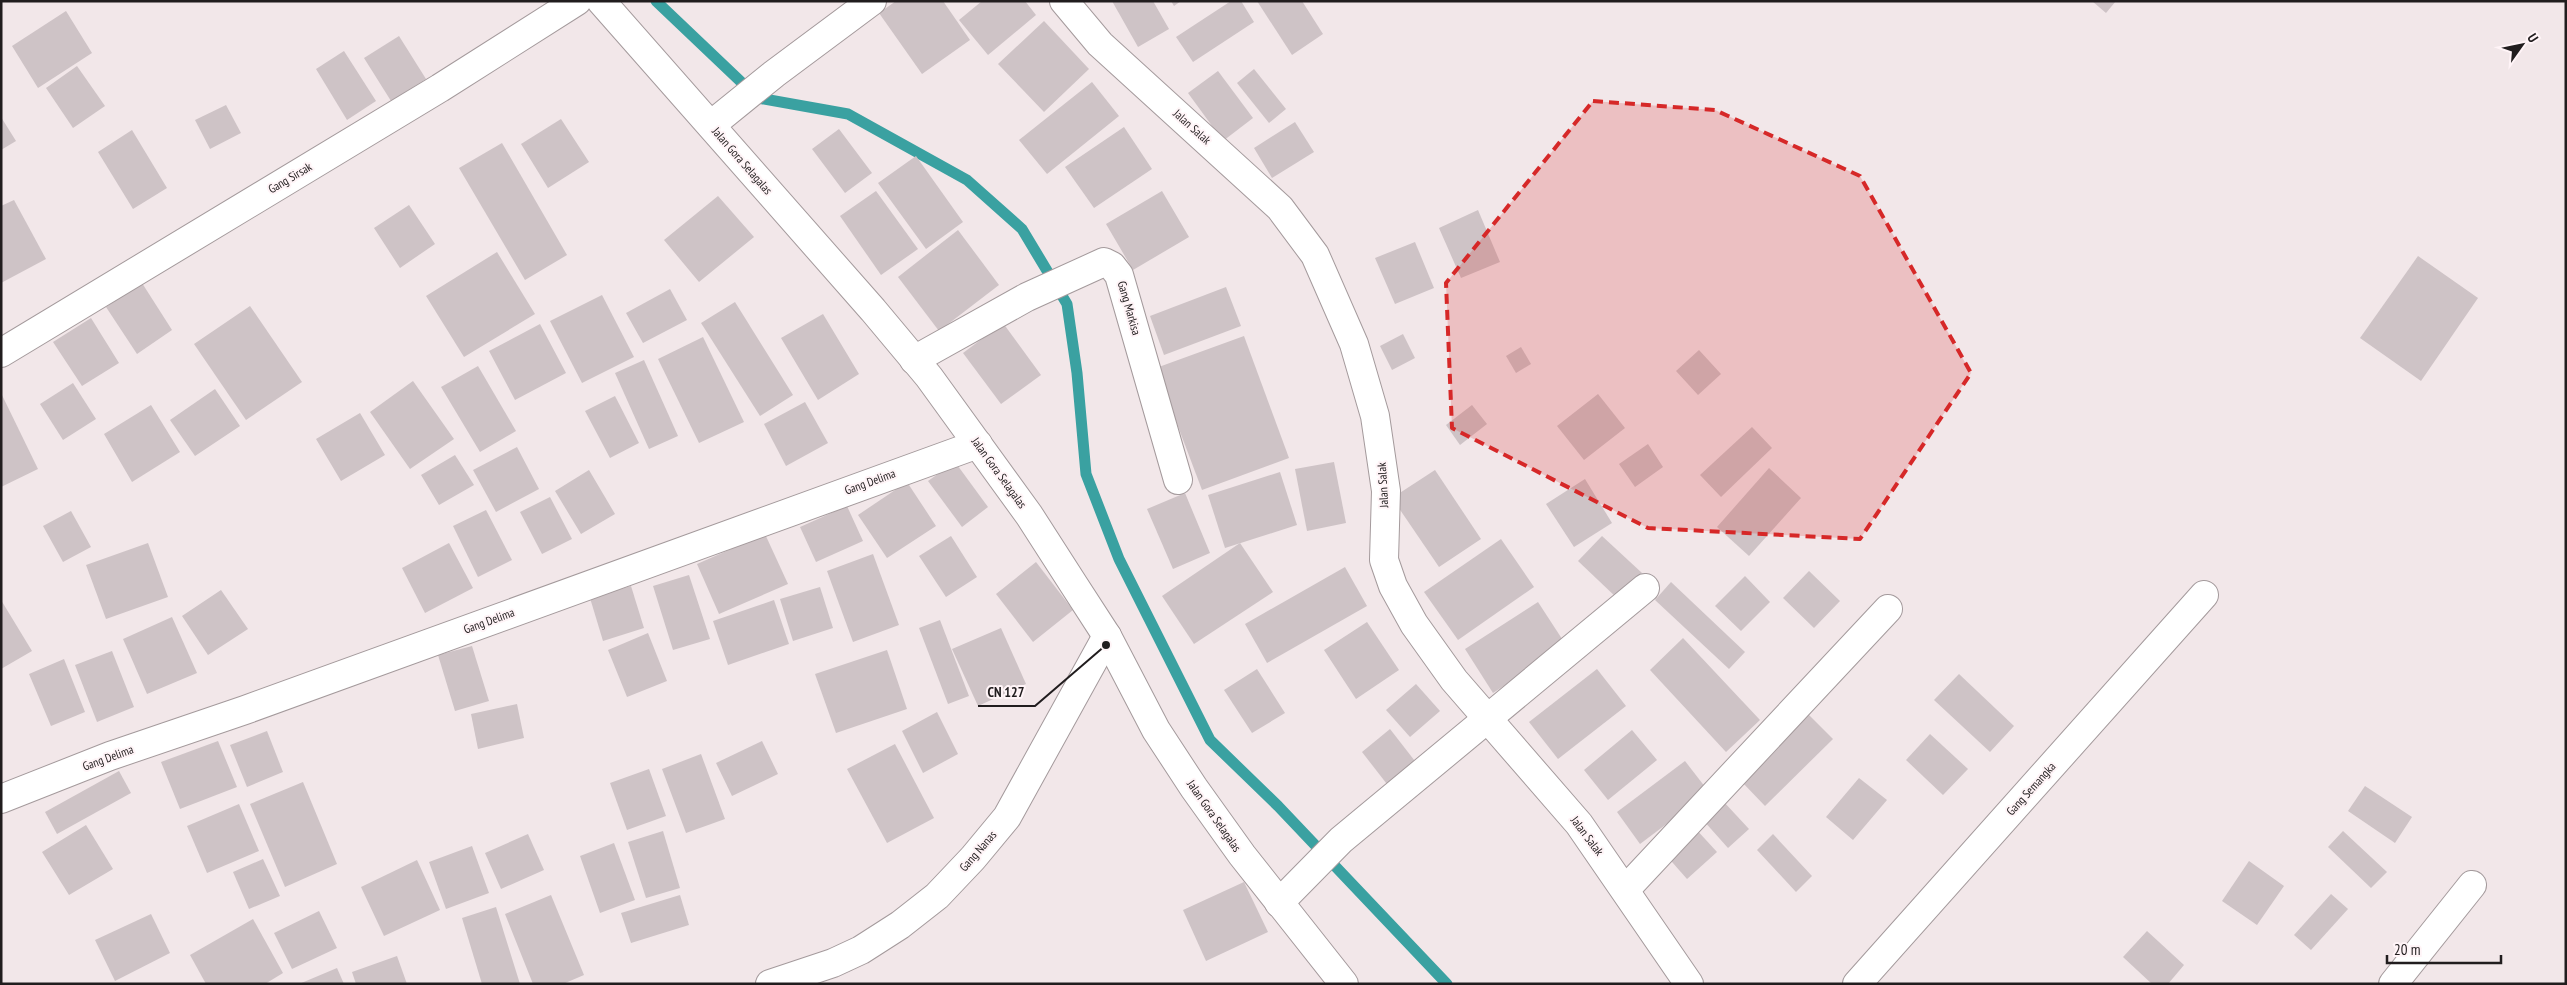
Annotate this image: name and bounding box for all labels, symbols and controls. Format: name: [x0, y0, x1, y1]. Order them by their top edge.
north arrow: [2497, 20, 2547, 70]
text: U: [2523, 30, 2542, 46]
street label: Jalan Salak: [1170, 105, 1214, 148]
street label: Jalan Gora Selagalas: [708, 123, 776, 197]
street label: Gang Sirsak: [265, 159, 315, 196]
street label: Gang Markisa: [1115, 279, 1144, 337]
street label: Jalan Gora Selagalas: [968, 433, 1030, 511]
street label: Jalan Salak: [1374, 462, 1391, 509]
street label: Gang Delima: [842, 465, 897, 498]
street label: Gang Delima: [461, 604, 516, 637]
callout: CN 127: [978, 677, 1035, 706]
text: CN 127: [988, 683, 1025, 701]
street label: Gang Delima: [80, 741, 135, 774]
street label: Gang Semangka: [2003, 759, 2059, 818]
street label: Jalan Gora Selagalas: [1184, 776, 1245, 854]
street label: Jalan Salak: [1567, 812, 1607, 859]
street label: Gang Nanas: [956, 827, 999, 874]
scale bar: [2387, 932, 2501, 964]
text: 20 m: [2394, 940, 2420, 959]

